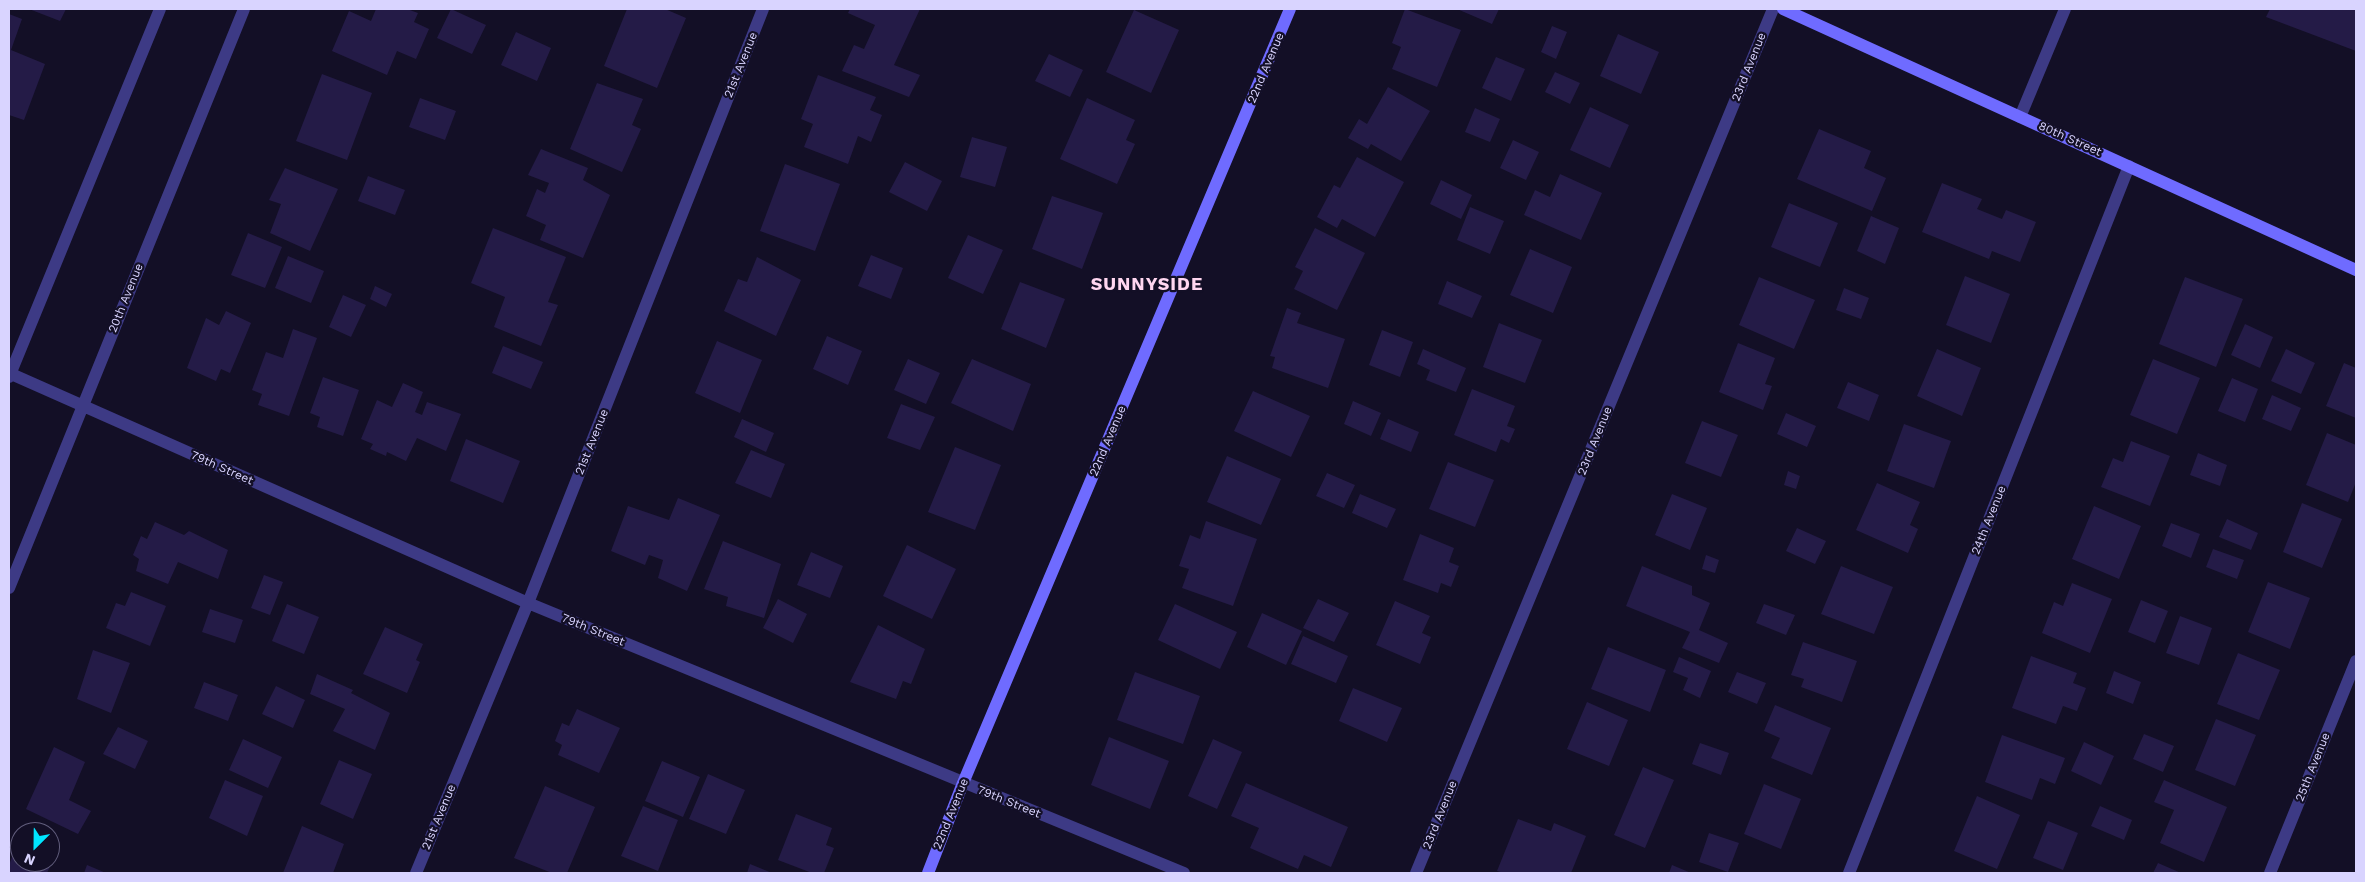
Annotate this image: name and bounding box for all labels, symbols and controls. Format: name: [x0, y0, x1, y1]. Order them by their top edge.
street label: 21st Avenue: [721, 30, 761, 100]
street label: 22nd Avenue: [1245, 30, 1287, 106]
street label: 23rd Avenue: [1729, 31, 1769, 103]
street label: 80th Street: [2036, 119, 2104, 159]
street label: 20th Avenue: [106, 261, 146, 335]
district label: SUNNYSIDE: [1090, 274, 1204, 296]
street label: 22nd Avenue: [1087, 403, 1129, 479]
street label: 23rd Avenue: [1575, 405, 1615, 477]
street label: 21st Avenue: [572, 407, 612, 477]
street label: 79th Street: [189, 448, 255, 488]
street label: 24th Avenue: [1969, 483, 2009, 557]
street label: 79th Street: [559, 611, 627, 649]
street label: 25th Avenue: [2293, 730, 2333, 804]
street label: 22nd Avenue: [930, 776, 972, 852]
street label: 23rd Avenue: [1420, 779, 1460, 851]
street label: 21st Avenue: [419, 782, 459, 852]
street label: 79th Street: [975, 783, 1043, 821]
north arrow: [10, 822, 60, 872]
text: N: [22, 850, 37, 869]

